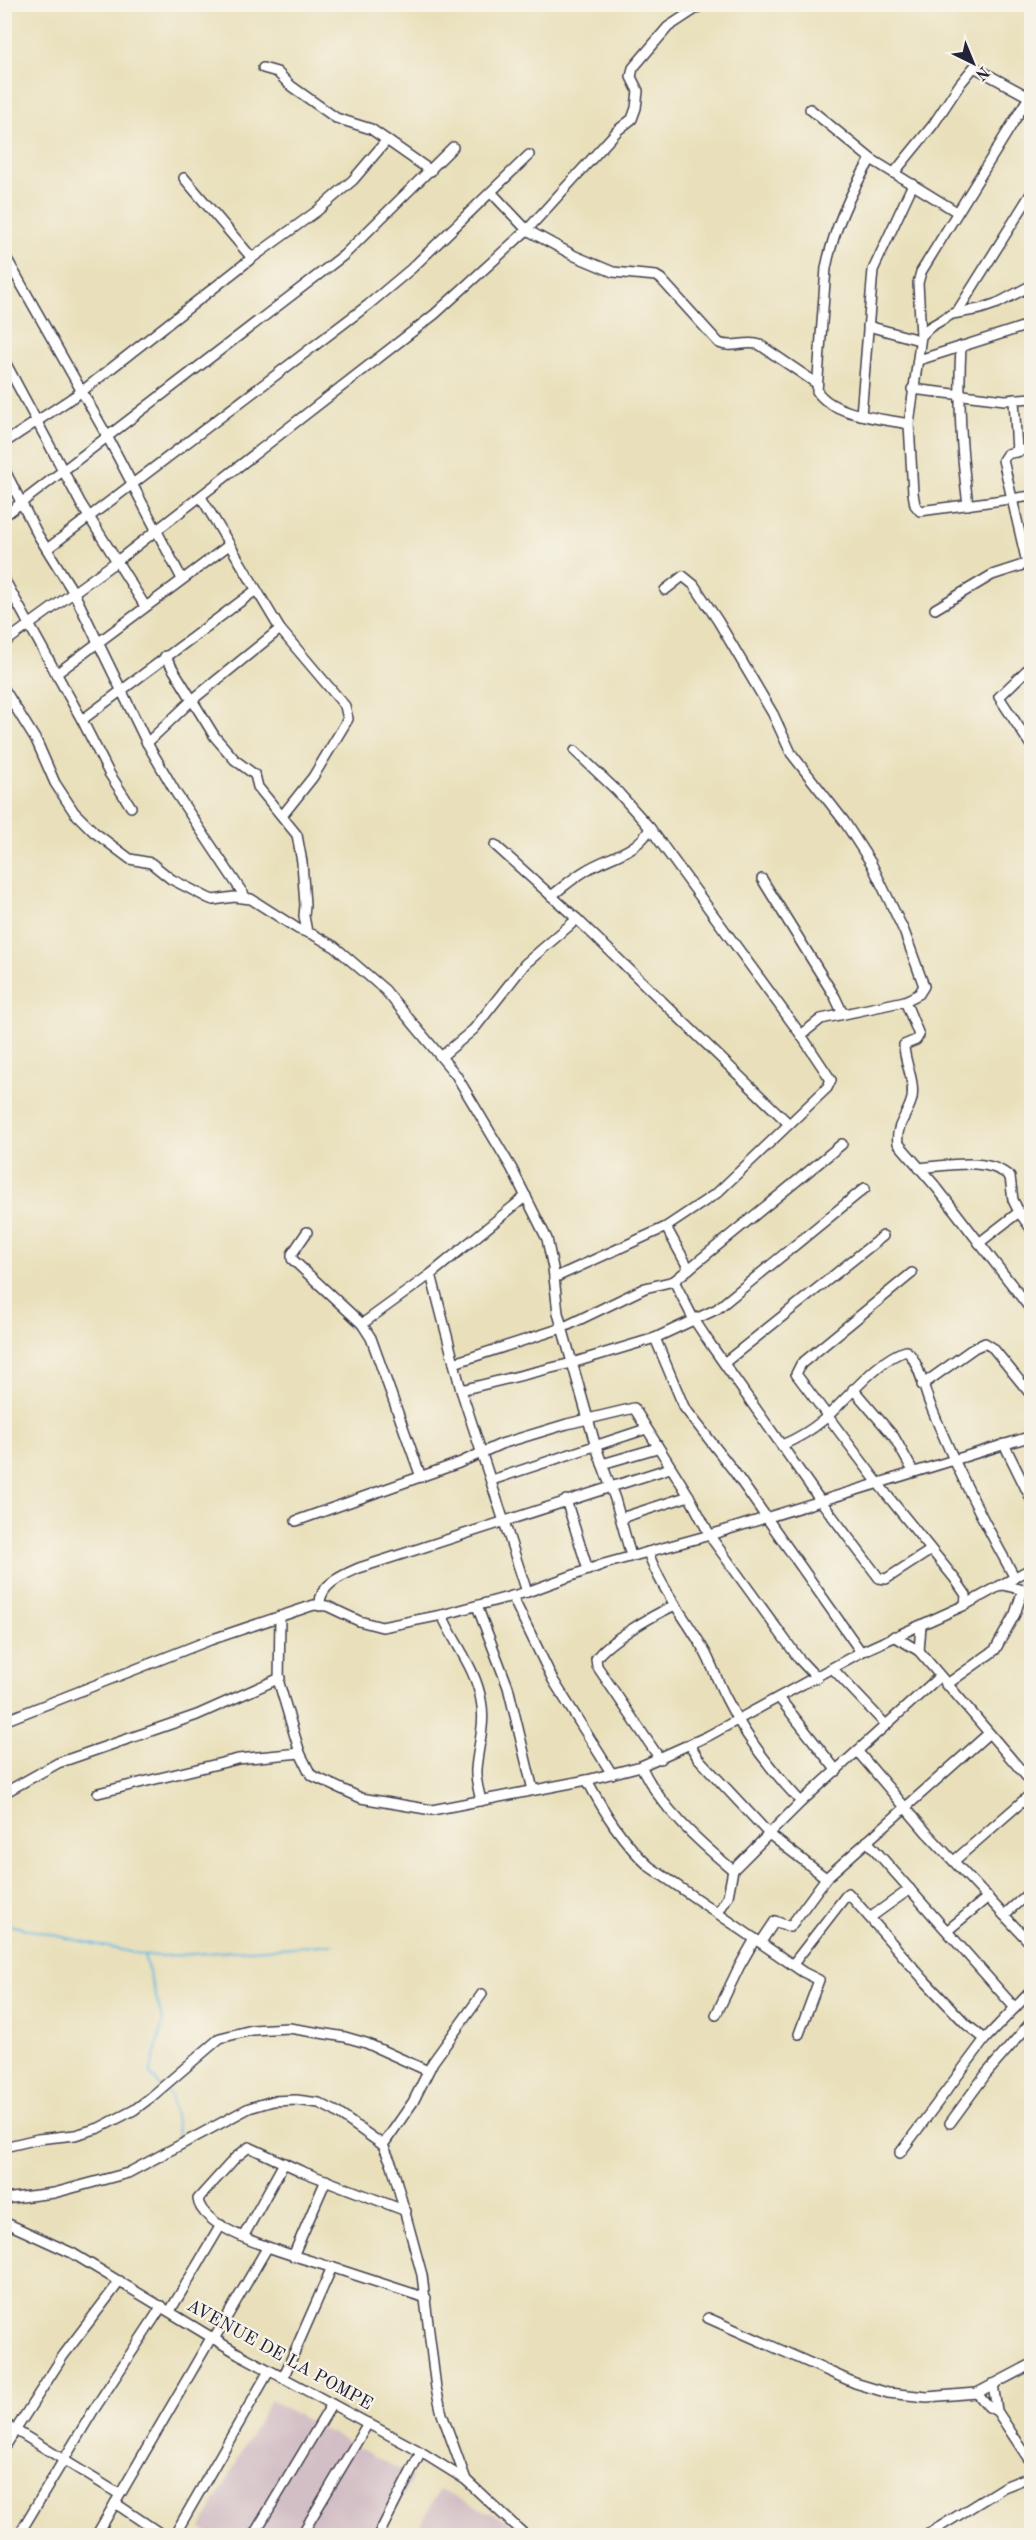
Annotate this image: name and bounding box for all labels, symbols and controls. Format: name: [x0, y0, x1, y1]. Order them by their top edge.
north arrow: [943, 33, 1003, 93]
text: N: [971, 62, 992, 83]
street label: AVENUE DE LA POMPE: [184, 2296, 375, 2414]

